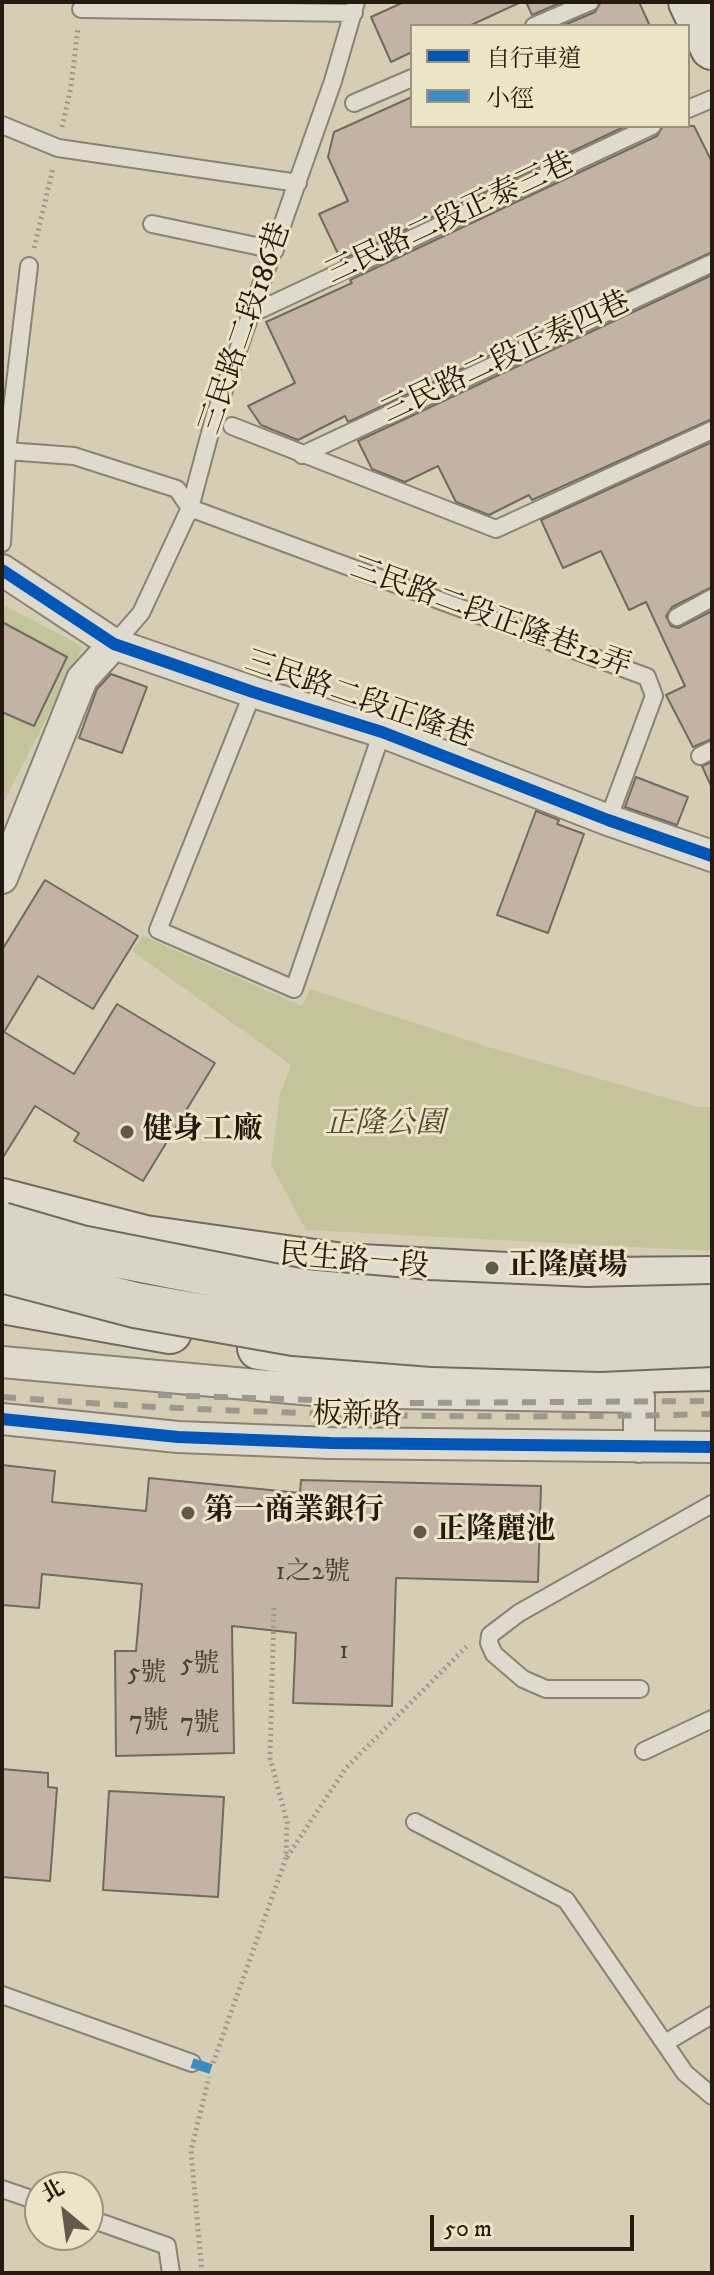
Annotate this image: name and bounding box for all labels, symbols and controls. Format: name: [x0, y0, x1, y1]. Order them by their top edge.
legend: [410, 24, 690, 128]
text: 自行車道: [486, 44, 582, 74]
text: 小徑: [486, 84, 534, 114]
street label: 三民路二段正泰三巷: [321, 147, 581, 293]
street label: 三民路二段186巷: [194, 218, 300, 440]
street label: 三民路二段正泰四巷: [377, 286, 637, 432]
street label: 三民路二段正隆巷12弄: [345, 552, 635, 686]
street label: 三民路二段正隆巷: [240, 645, 478, 757]
park label: 正隆公園: [325, 1108, 445, 1144]
place label: 健身工廠: [143, 1114, 263, 1150]
marker: 健身工廠: [118, 1123, 136, 1141]
street label: 民生路一段: [278, 1239, 430, 1287]
place label: 正隆廣場: [508, 1250, 628, 1286]
marker: 正隆廣場: [483, 1259, 501, 1277]
street label: 板新路: [312, 1398, 402, 1436]
place label: 第一商業銀行: [204, 1495, 384, 1531]
marker: 第一商業銀行: [179, 1504, 197, 1522]
place label: 正隆麗池: [436, 1514, 556, 1550]
marker: 正隆麗池: [411, 1523, 429, 1541]
house number: 1之2號: [276, 1558, 350, 1590]
house number: 1: [339, 1637, 349, 1669]
house number: 5號: [181, 1650, 219, 1682]
house number: 5號: [128, 1659, 166, 1691]
house number: 7號: [129, 1707, 169, 1739]
house number: 7號: [180, 1709, 220, 1741]
north arrow: [24, 2171, 104, 2251]
text: 北: [37, 2174, 69, 2208]
scale bar: [434, 2199, 638, 2249]
text: 50 m: [444, 2214, 492, 2244]

